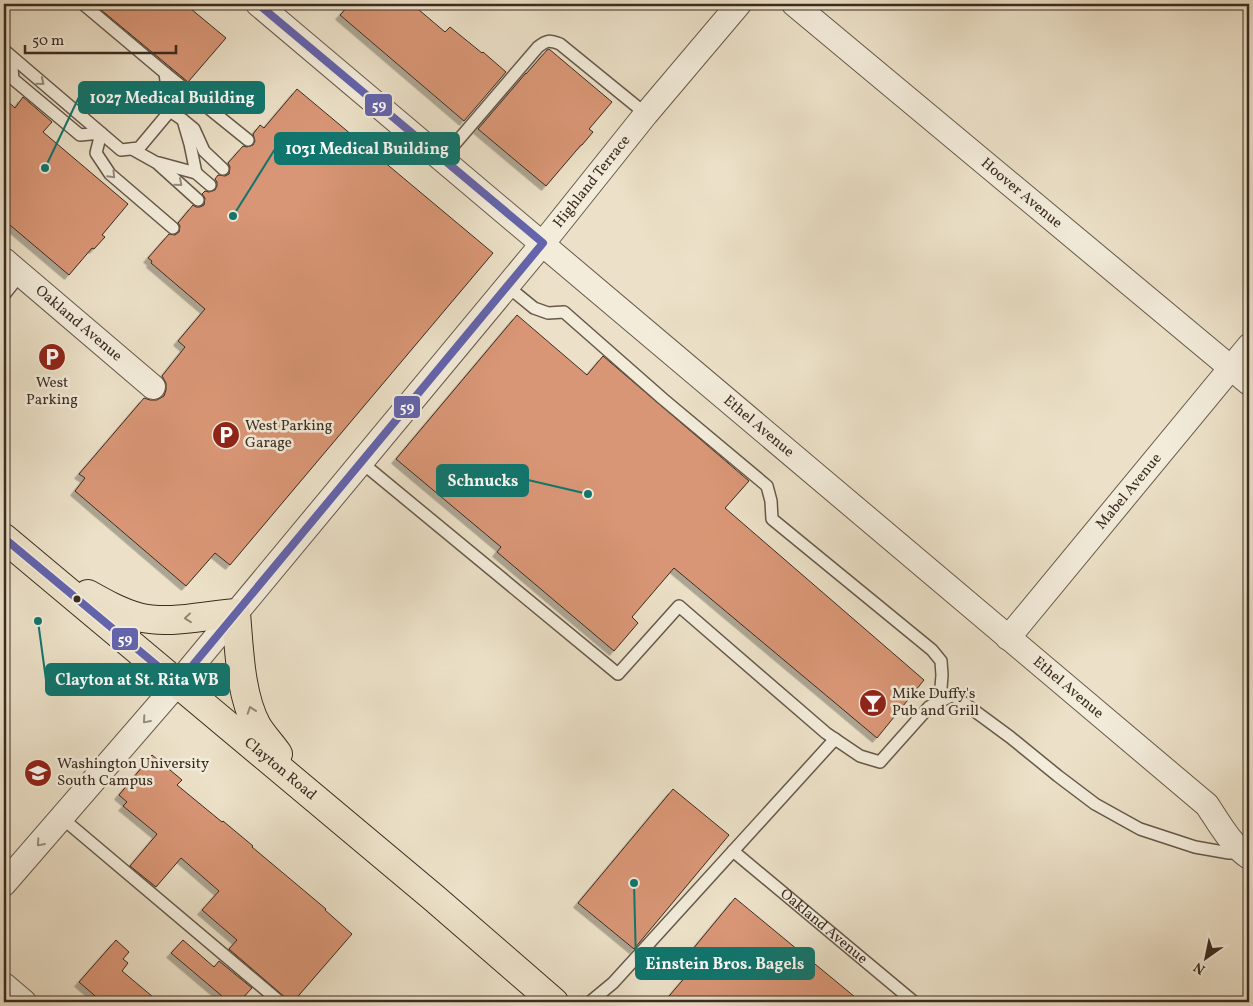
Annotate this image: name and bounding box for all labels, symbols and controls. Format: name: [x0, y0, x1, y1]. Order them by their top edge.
scale bar: [25, 22, 176, 54]
text: 50 m: [32, 31, 64, 52]
one-way arrow: [35, 76, 44, 84]
callout: 1027 Medical Building: [79, 82, 264, 113]
text: 1027 Medical Building: [90, 88, 255, 110]
line badge: 59: [364, 93, 393, 117]
text: 59: [372, 97, 386, 116]
street label: Highland Terrace: [548, 131, 635, 232]
callout: 1031 Medical Building: [275, 133, 459, 164]
text: 1031 Medical Building: [285, 139, 449, 161]
street label: Hoover Avenue: [976, 153, 1067, 234]
one-way arrow: [106, 170, 115, 179]
one-way arrow: [174, 178, 183, 187]
street label: Oakland Avenue: [31, 280, 127, 367]
parking icon: West Parking: [37, 342, 67, 372]
place label: West Parking: [26, 373, 78, 411]
street label: Ethel Avenue: [719, 390, 799, 463]
line badge: 59: [393, 395, 421, 419]
text: 59: [400, 399, 414, 418]
place label: West Parking Garage: [245, 416, 333, 454]
parking icon: West Parking Garage: [211, 420, 241, 450]
street label: Mabel Avenue: [1091, 449, 1167, 534]
callout: Schnucks: [437, 465, 528, 496]
text: Schnucks: [447, 471, 519, 493]
unlabelled marker: [72, 594, 82, 604]
one-way arrow: [183, 612, 191, 623]
line badge: 59: [111, 627, 139, 651]
text: 59: [118, 631, 132, 650]
street label: Ethel Avenue: [1028, 652, 1108, 724]
callout: Clayton at St. Rita WB: [46, 664, 229, 695]
text: Clayton at St. Rita WB: [55, 670, 219, 692]
place label: Mike Duffy's Pub and Grill: [892, 684, 979, 722]
bar icon: Mike Duffy's Pub and Grill: [858, 688, 888, 718]
one-way arrow: [247, 706, 257, 715]
one-way arrow: [143, 714, 152, 723]
street label: Clayton Road: [239, 733, 321, 806]
place label: Washington University South Campus: [57, 754, 209, 792]
school or university icon: Washington University South Campus: [23, 758, 53, 788]
one-way arrow: [36, 837, 45, 846]
street label: Oakland Avenue: [775, 884, 872, 969]
north arrow: [1180, 934, 1230, 984]
callout: Einstein Bros. Bagels: [636, 948, 814, 979]
text: Einstein Bros. Bagels: [646, 954, 804, 976]
text: N: [1190, 957, 1209, 978]

